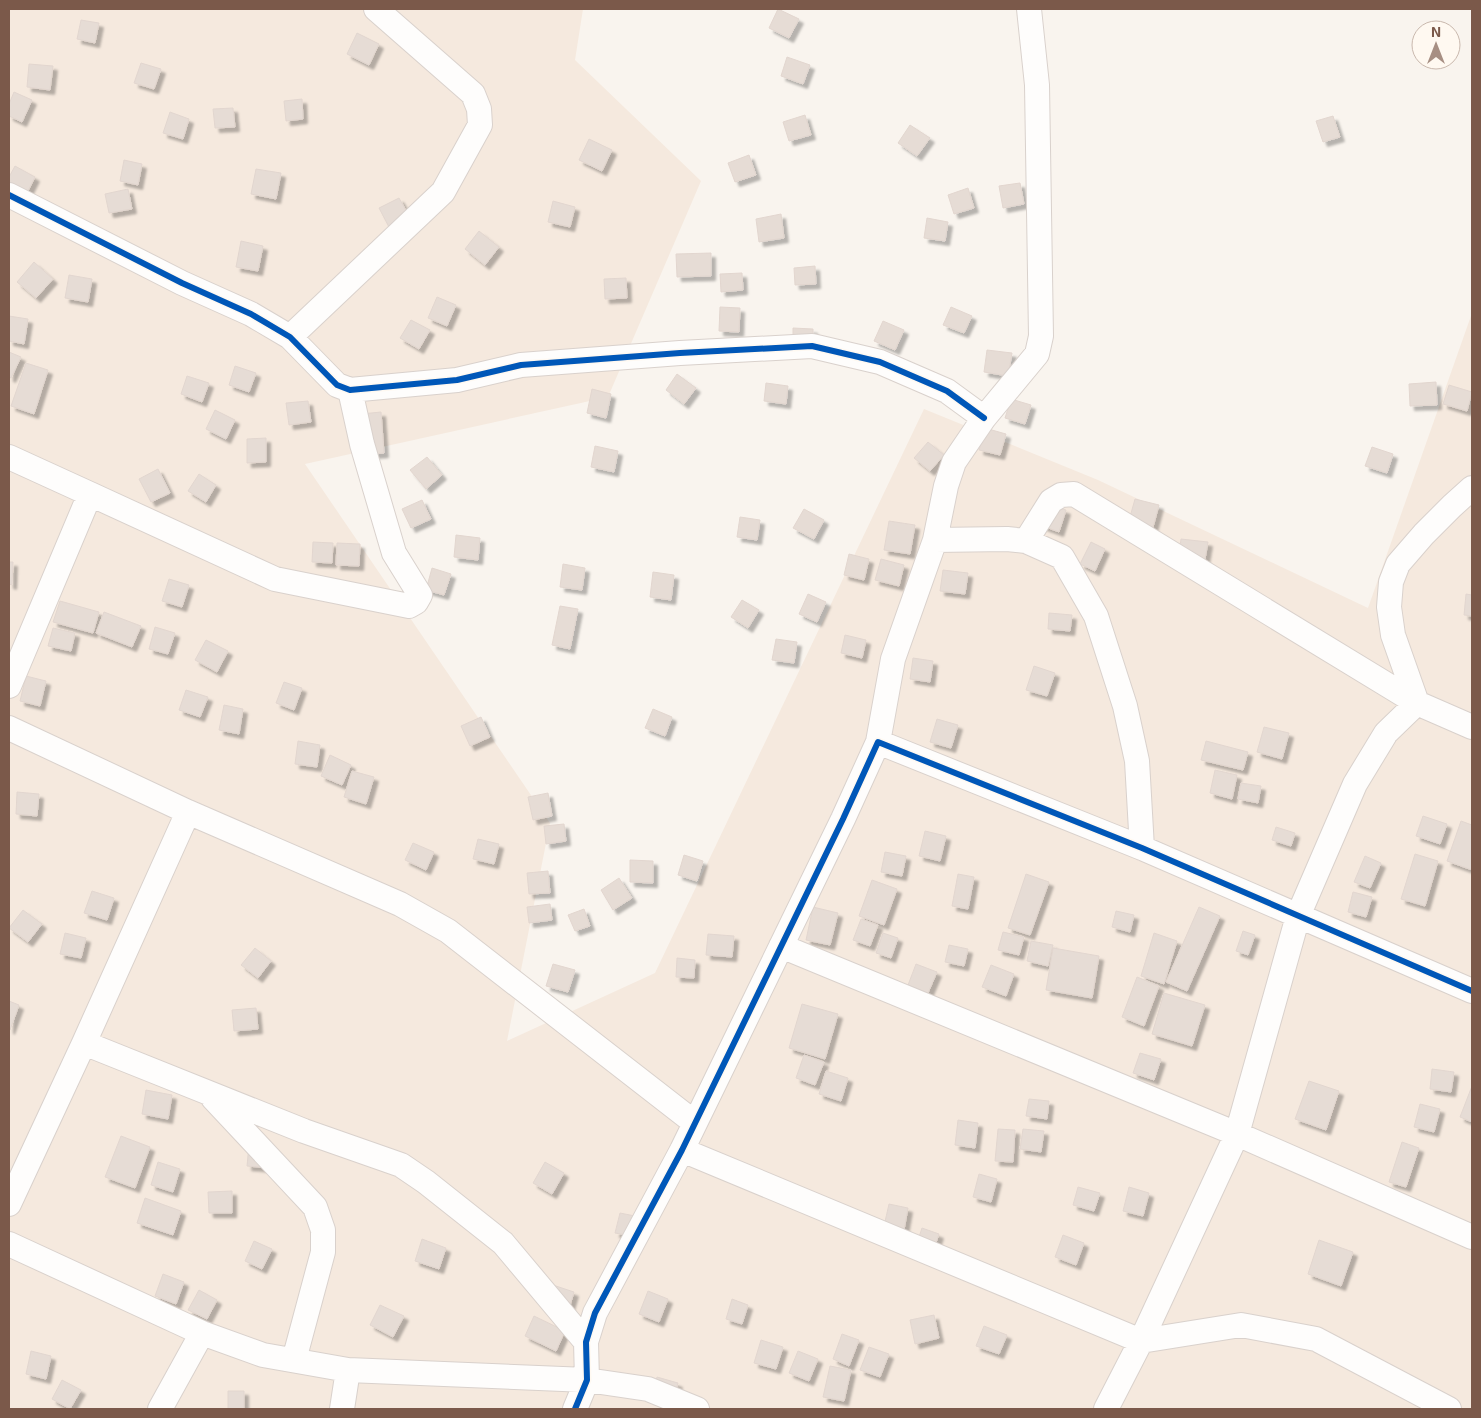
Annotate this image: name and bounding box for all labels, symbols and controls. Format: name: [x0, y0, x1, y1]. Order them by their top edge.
north arrow: [1411, 20, 1461, 70]
text: N: [1431, 23, 1441, 40]

